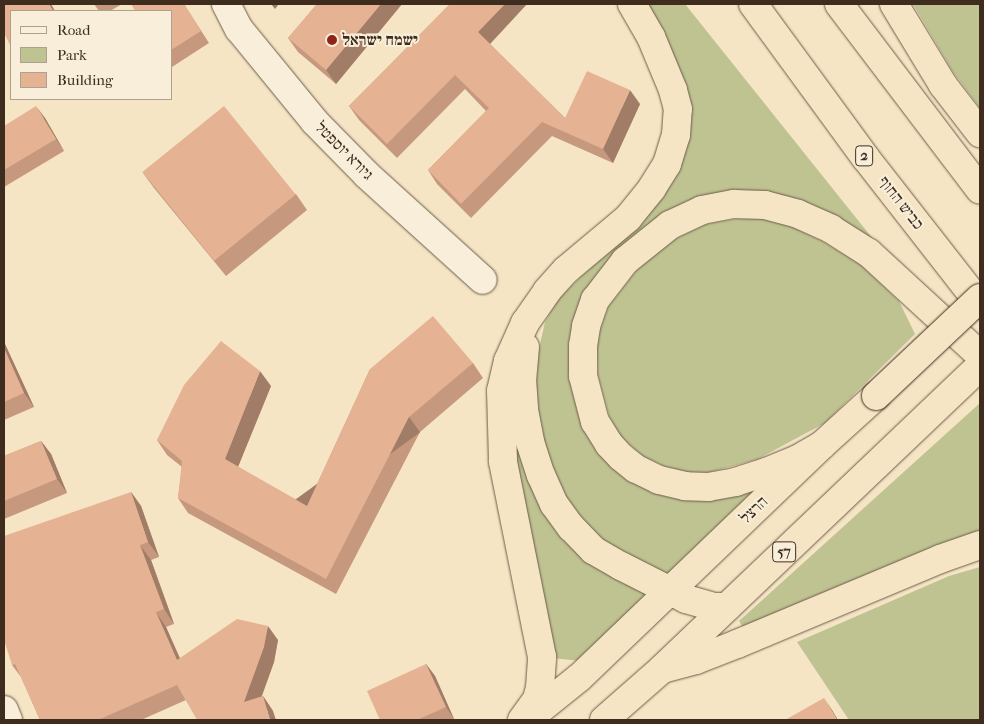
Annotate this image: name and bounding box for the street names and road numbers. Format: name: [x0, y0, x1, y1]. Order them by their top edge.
street label: גיורא יוספטל: [311, 118, 377, 184]
road number: 2: [854, 144, 874, 168]
street label: כביש החוף: [874, 173, 928, 233]
street label: הרצל: [736, 492, 772, 528]
road number: 57: [772, 540, 796, 564]

